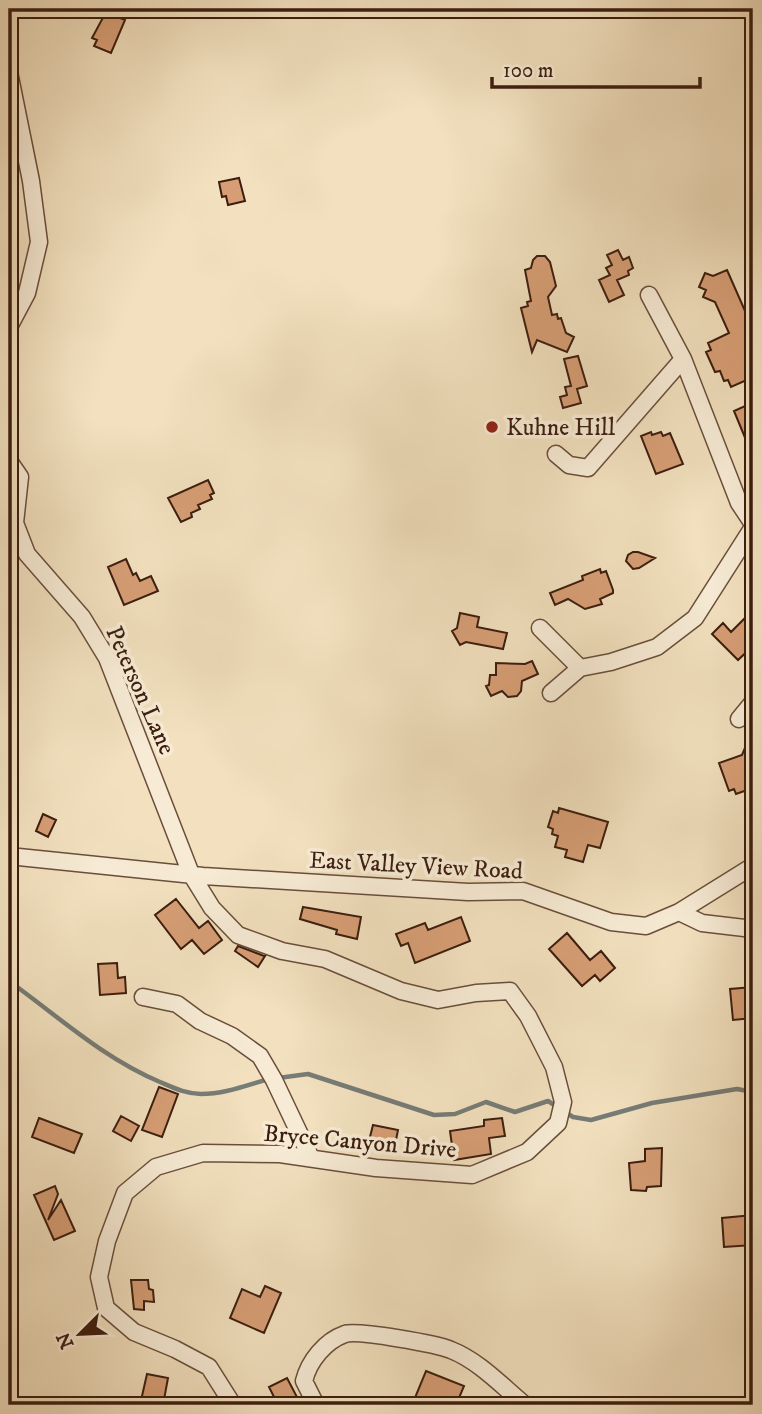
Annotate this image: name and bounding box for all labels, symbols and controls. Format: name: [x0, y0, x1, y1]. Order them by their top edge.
scale bar: [492, 46, 701, 90]
text: 100 m: [503, 58, 554, 84]
place label: Kuhne Hill: [506, 413, 616, 443]
marker: Kuhne Hill: [484, 419, 500, 435]
street label: Peterson Lane: [98, 622, 182, 759]
street label: East Valley View Road: [308, 845, 524, 887]
street label: Bryce Canyon Drive: [262, 1119, 458, 1165]
north arrow: [46, 1298, 116, 1368]
text: N: [52, 1328, 80, 1352]

